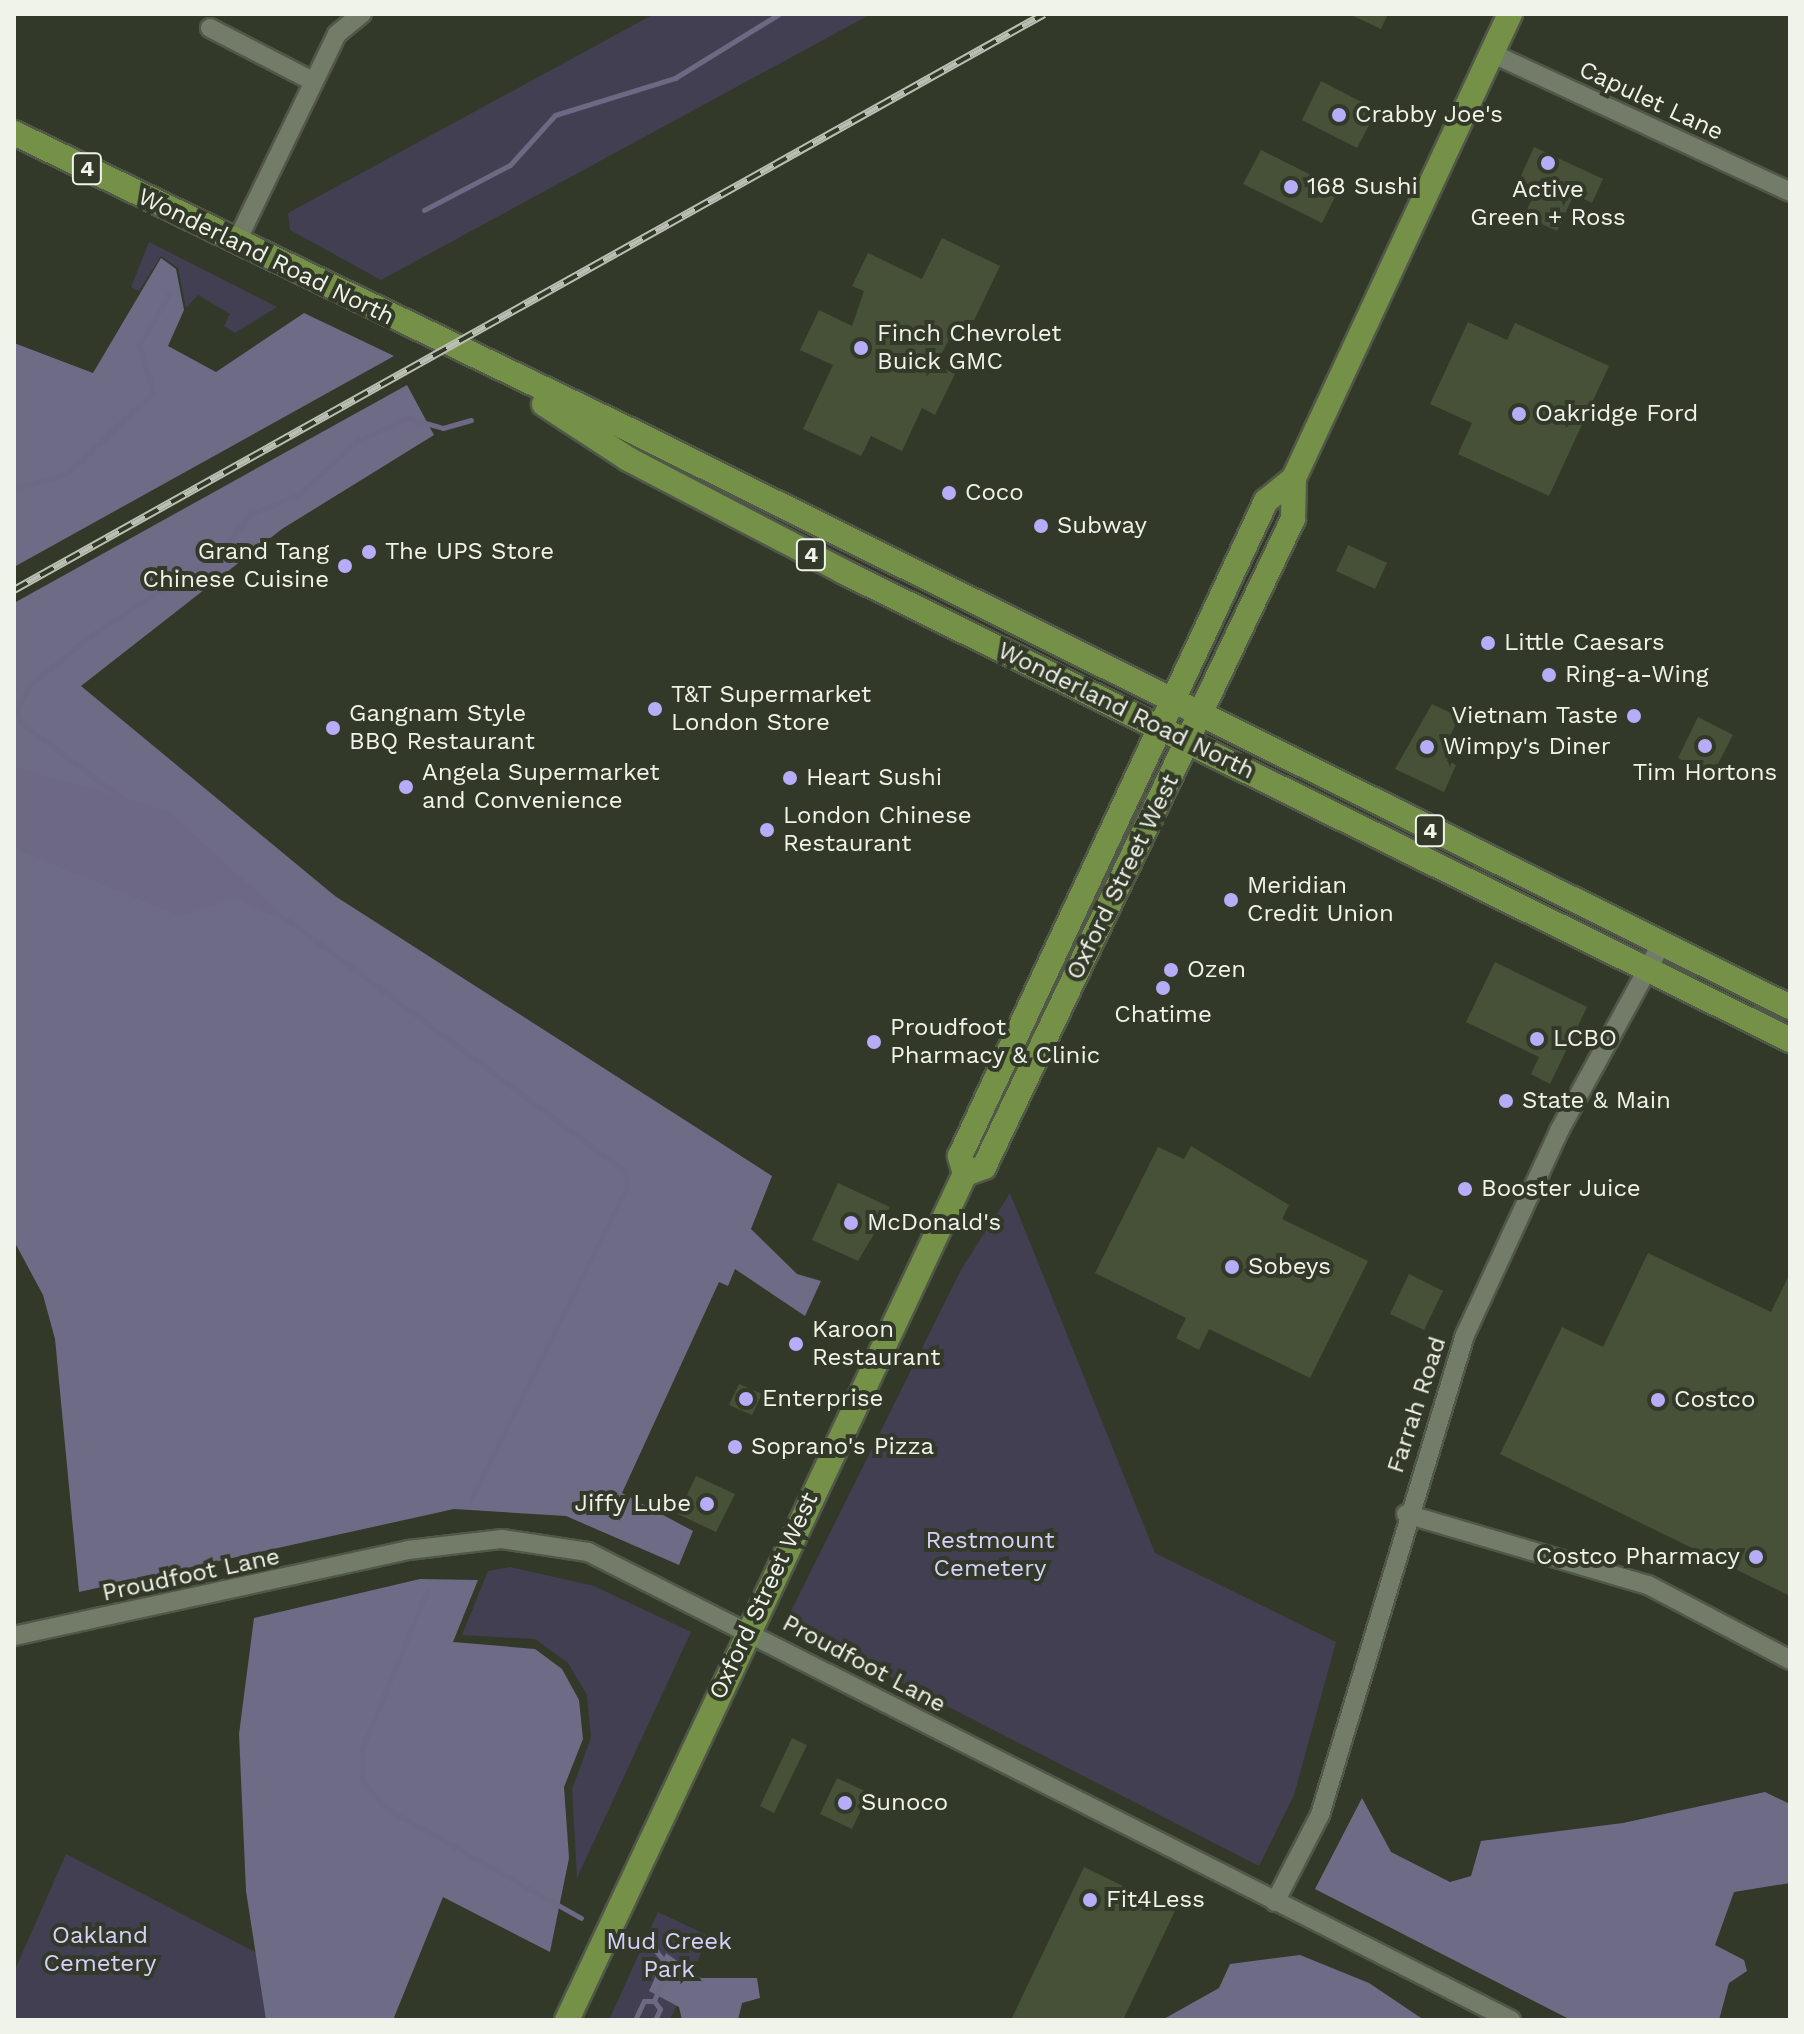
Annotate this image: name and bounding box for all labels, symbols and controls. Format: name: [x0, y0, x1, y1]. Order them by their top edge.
street label: Capulet Lane: [1574, 55, 1728, 147]
place label: Crabby Joe's: [1355, 101, 1504, 129]
marker: Crabby Joe's: [1330, 106, 1348, 124]
road number: 4: [71, 151, 103, 187]
marker: Active Green + Ross: [1539, 154, 1557, 172]
place label: 168 Sushi: [1307, 173, 1418, 201]
place label: Active Green + Ross: [1470, 176, 1626, 232]
marker: 168 Sushi: [1282, 178, 1300, 196]
street label: Wonderland Road North: [133, 182, 399, 332]
place label: Finch Chevrolet Buick GMC: [877, 320, 1061, 376]
marker: Finch Chevrolet Buick GMC: [852, 339, 870, 357]
place label: Oakridge Ford: [1535, 400, 1698, 428]
marker: Oakridge Ford: [1510, 405, 1528, 423]
place label: Coco: [965, 479, 1024, 507]
marker: Coco: [940, 484, 958, 502]
place label: Subway: [1057, 512, 1147, 540]
marker: Subway: [1032, 517, 1050, 535]
road number: 4: [795, 537, 827, 573]
place label: Grand Tang Chinese Cuisine: [143, 538, 329, 594]
place label: The UPS Store: [385, 538, 554, 566]
marker: The UPS Store: [360, 543, 378, 561]
marker: Grand Tang Chinese Cuisine: [336, 557, 354, 575]
place label: Little Caesars: [1504, 629, 1665, 657]
marker: Little Caesars: [1479, 634, 1497, 652]
street label: Wonderland Road North: [993, 636, 1259, 786]
place label: Ring-a-Wing: [1565, 661, 1709, 689]
marker: Ring-a-Wing: [1540, 666, 1558, 684]
place label: T&T Supermarket London Store: [671, 681, 872, 737]
place label: Gangnam Style BBQ Restaurant: [349, 700, 535, 756]
marker: T&T Supermarket London Store: [646, 700, 664, 718]
place label: Vietnam Taste: [1451, 702, 1618, 730]
marker: Vietnam Taste: [1625, 707, 1643, 725]
marker: Gangnam Style BBQ Restaurant: [324, 719, 342, 737]
place label: Wimpy's Diner: [1443, 733, 1611, 761]
marker: Tim Hortons: [1696, 737, 1714, 755]
marker: Wimpy's Diner: [1418, 738, 1436, 756]
place label: Angela Supermarket and Convenience: [422, 759, 660, 815]
place label: Tim Hortons: [1633, 759, 1777, 787]
place label: Heart Sushi: [806, 764, 942, 792]
marker: Heart Sushi: [781, 769, 799, 787]
street label: Oxford Street West: [1061, 769, 1185, 985]
marker: Angela Supermarket and Convenience: [397, 778, 415, 796]
place label: London Chinese Restaurant: [783, 802, 972, 858]
road number: 4: [1414, 813, 1446, 849]
marker: London Chinese Restaurant: [758, 821, 776, 839]
place label: Meridian Credit Union: [1247, 872, 1394, 928]
marker: Meridian Credit Union: [1222, 891, 1240, 909]
place label: Ozen: [1187, 956, 1246, 984]
marker: Ozen: [1162, 961, 1180, 979]
marker: Chatime: [1154, 979, 1172, 997]
place label: Chatime: [1114, 1001, 1212, 1029]
place label: Proudfoot Pharmacy & Clinic: [890, 1014, 1101, 1070]
place label: LCBO: [1553, 1025, 1617, 1053]
marker: LCBO: [1528, 1030, 1546, 1048]
marker: Proudfoot Pharmacy & Clinic: [865, 1033, 883, 1051]
place label: State & Main: [1522, 1087, 1671, 1115]
marker: State & Main: [1497, 1092, 1515, 1110]
place label: Booster Juice: [1481, 1175, 1642, 1203]
marker: Booster Juice: [1456, 1180, 1474, 1198]
place label: McDonald's: [867, 1209, 1001, 1237]
marker: McDonald's: [842, 1214, 860, 1232]
place label: Sobeys: [1248, 1253, 1331, 1281]
marker: Sobeys: [1223, 1258, 1241, 1276]
place label: Karoon Restaurant: [812, 1316, 940, 1372]
street label: Farrah Road: [1381, 1333, 1453, 1477]
marker: Karoon Restaurant: [787, 1335, 805, 1353]
place label: Enterprise: [762, 1385, 883, 1413]
place label: Costco: [1674, 1386, 1755, 1414]
marker: Enterprise: [737, 1390, 755, 1408]
marker: Costco: [1649, 1391, 1667, 1409]
place label: Soprano's Pizza: [751, 1433, 934, 1461]
marker: Soprano's Pizza: [726, 1438, 744, 1456]
street label: Oxford Street West: [703, 1488, 825, 1704]
place label: Jiffy Lube: [574, 1490, 691, 1518]
marker: Jiffy Lube: [698, 1495, 716, 1513]
park label: Restmount Cemetery: [926, 1527, 1054, 1583]
street label: Proudfoot Lane: [100, 1542, 282, 1608]
place label: Costco Pharmacy: [1536, 1543, 1740, 1571]
marker: Costco Pharmacy: [1747, 1548, 1765, 1566]
street label: Proudfoot Lane: [777, 1609, 951, 1719]
place label: Sunoco: [861, 1789, 948, 1817]
marker: Sunoco: [836, 1794, 854, 1812]
place label: Fit4Less: [1106, 1886, 1205, 1914]
marker: Fit4Less: [1081, 1891, 1099, 1909]
park label: Oakland Cemetery: [44, 1922, 156, 1978]
park label: Mud Creek Park: [606, 1928, 732, 1984]

